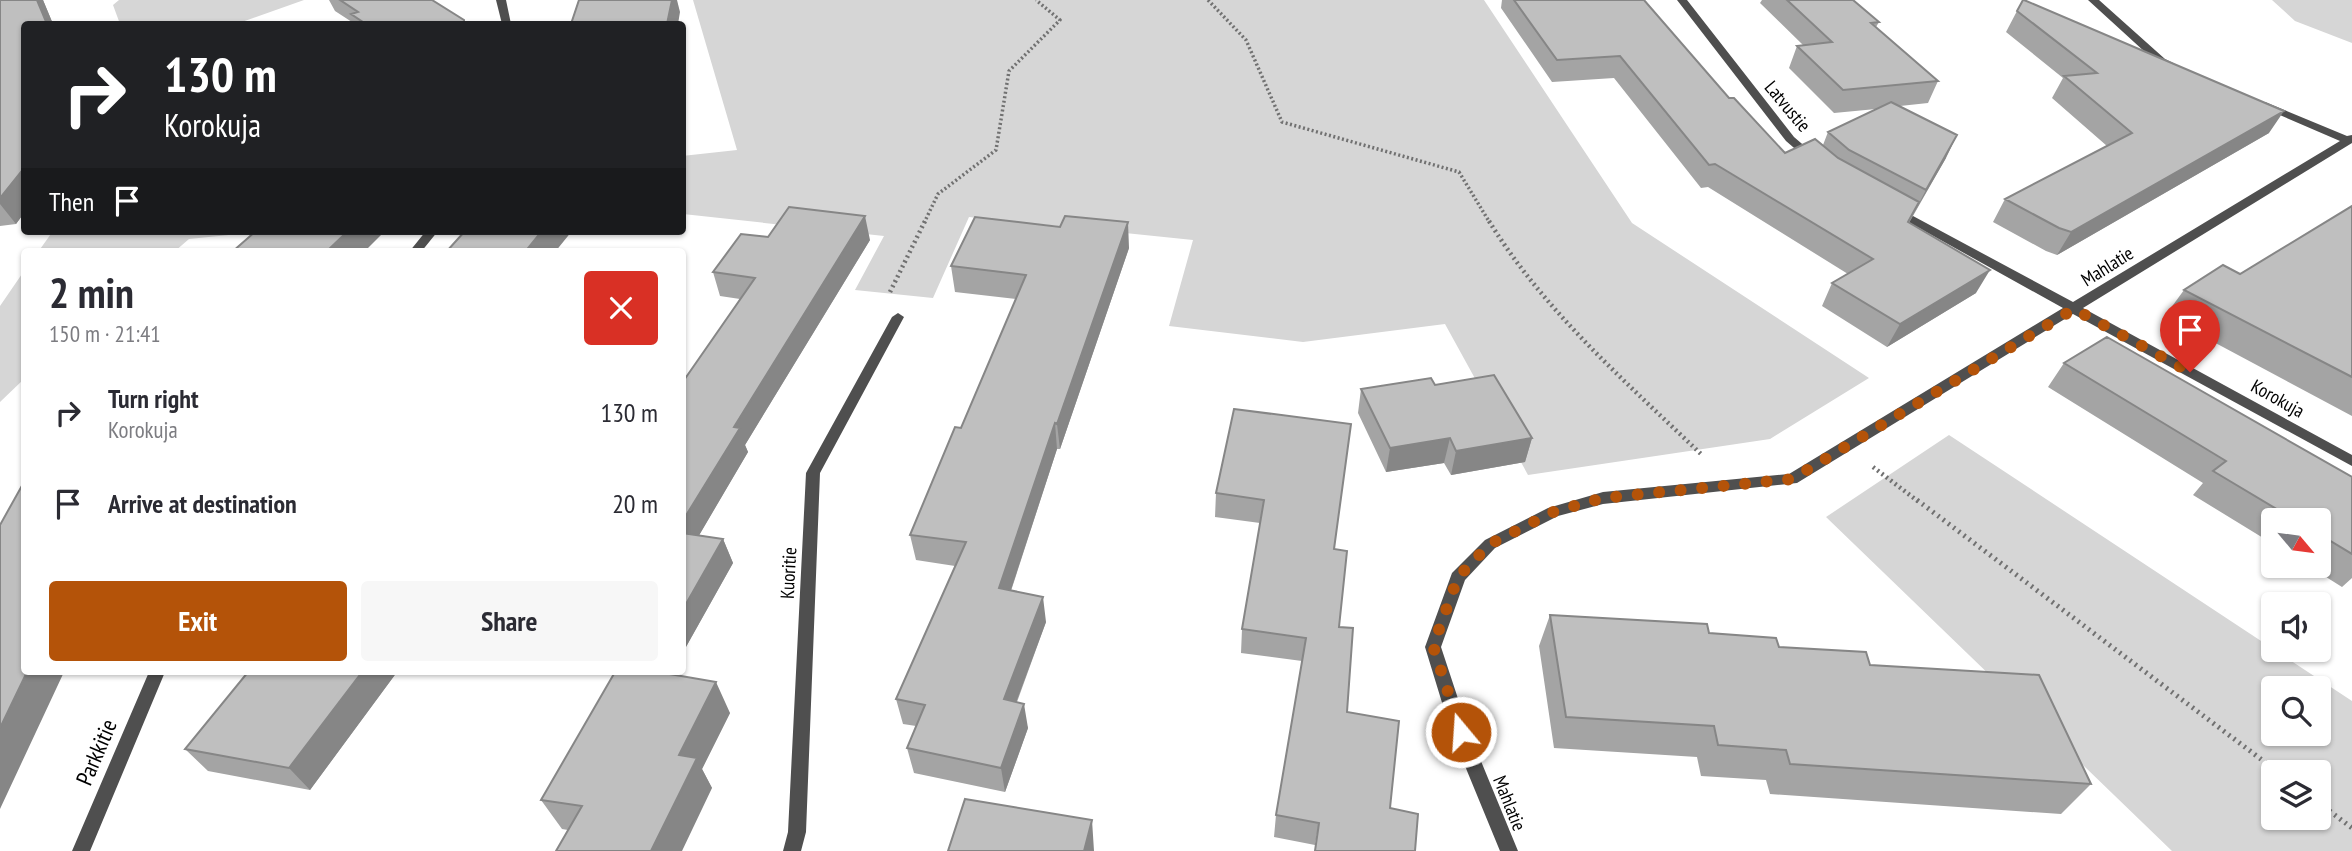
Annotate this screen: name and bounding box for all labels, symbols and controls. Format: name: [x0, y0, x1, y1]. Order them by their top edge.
text: 130 m: [164, 42, 277, 106]
icon: right: [49, 49, 140, 140]
street label: Latvustie: [1760, 75, 1816, 137]
text: Korokuja: [164, 104, 261, 146]
icon: arrive: [108, 182, 146, 220]
text: Then: [49, 185, 94, 218]
street label: Mahlatie: [2076, 241, 2138, 291]
text: 2 min: [49, 265, 134, 320]
button: close: [584, 271, 658, 345]
pin: [2160, 300, 2220, 372]
icon: arrive: [2171, 311, 2209, 349]
text: 150 m · 21:41: [49, 319, 161, 348]
street label: Korokuja: [2247, 374, 2309, 422]
text: Turn right: [108, 382, 199, 415]
icon: right: [49, 394, 87, 432]
text: 130 m: [600, 396, 658, 429]
text: Korokuja: [108, 415, 178, 444]
icon: arrive: [49, 485, 87, 523]
text: Arrive at destination: [108, 487, 297, 520]
text: 20 m: [612, 487, 658, 520]
north arrow: [2261, 508, 2331, 578]
map controls: [2261, 508, 2331, 830]
street label: Kuoritie: [775, 546, 801, 600]
button: Exit: [49, 581, 347, 661]
button: Share: [361, 581, 658, 661]
button: sound: [2261, 592, 2331, 662]
button: search: [2261, 676, 2331, 746]
position arrow: [1424, 695, 1498, 769]
street label: Parkkitie: [69, 715, 123, 789]
button: layers: [2261, 760, 2331, 830]
street label: Mahlatie: [1488, 772, 1532, 834]

